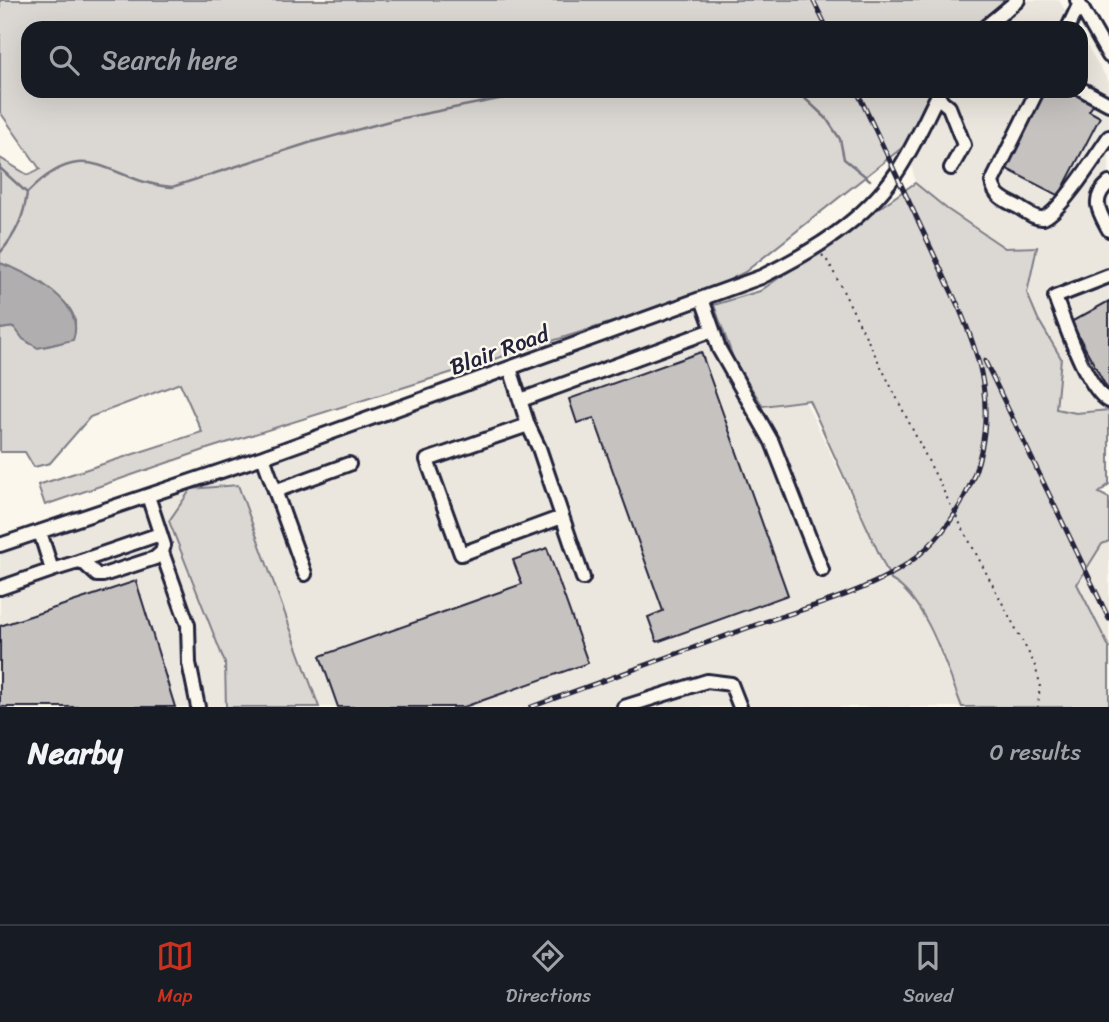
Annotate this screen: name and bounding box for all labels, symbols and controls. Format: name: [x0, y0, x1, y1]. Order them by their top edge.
search box: [21, 21, 1088, 98]
text: Search here: [101, 37, 238, 83]
icon: search: [45, 41, 83, 79]
street label: Blair Road: [444, 313, 557, 387]
text: Nearby: [28, 726, 123, 780]
text: 0 results: [989, 732, 1081, 773]
tab: Map: [156, 937, 194, 1012]
tab: Directions: [506, 937, 591, 1012]
tab: Saved: [903, 937, 953, 1012]

